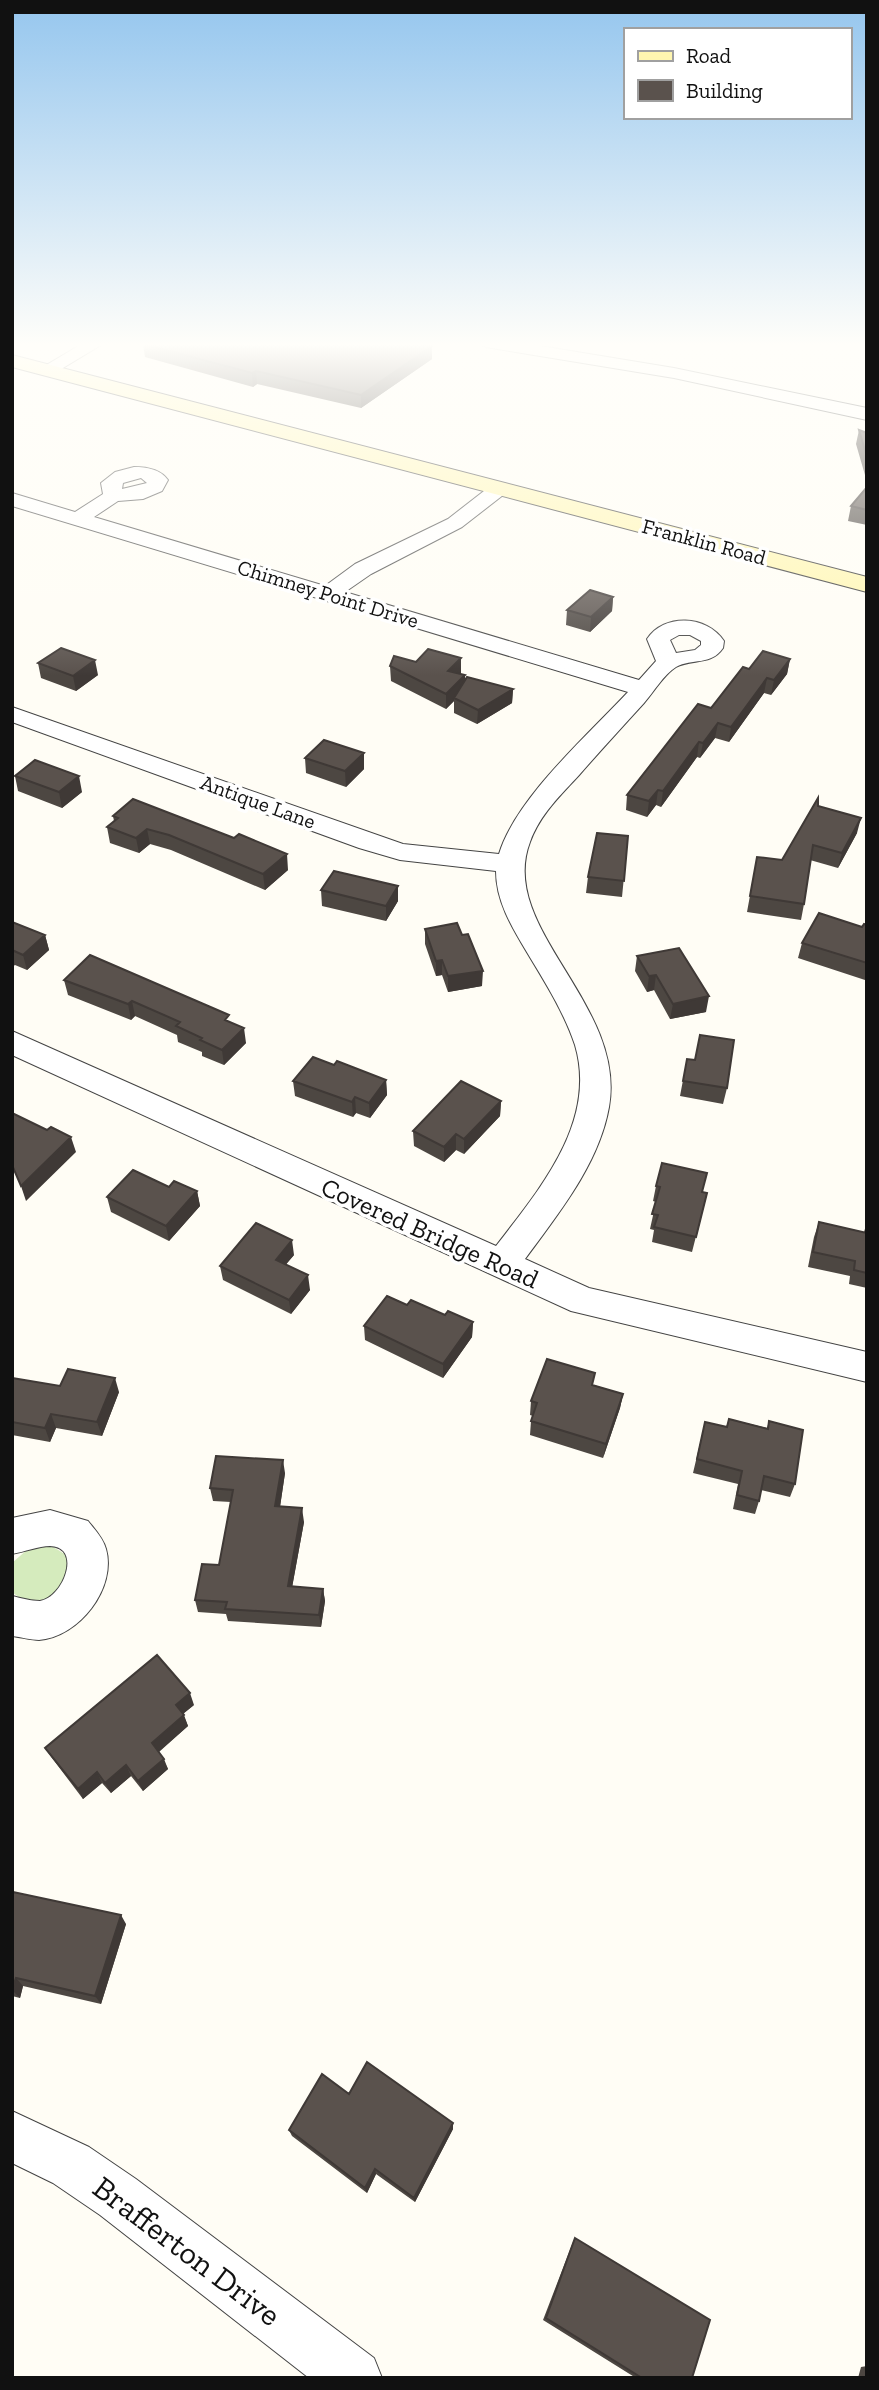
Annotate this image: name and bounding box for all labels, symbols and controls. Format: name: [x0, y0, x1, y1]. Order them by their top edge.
legend: [624, 28, 851, 119]
text: Road: [686, 43, 732, 68]
text: Building: [686, 78, 763, 103]
street label: Franklin Road: [640, 513, 769, 570]
street label: Chimney Point Drive: [235, 554, 422, 633]
street label: Antique Lane: [197, 769, 319, 834]
street label: Covered Bridge Road: [316, 1171, 544, 1295]
street label: Brafferton Drive: [86, 2168, 288, 2334]

